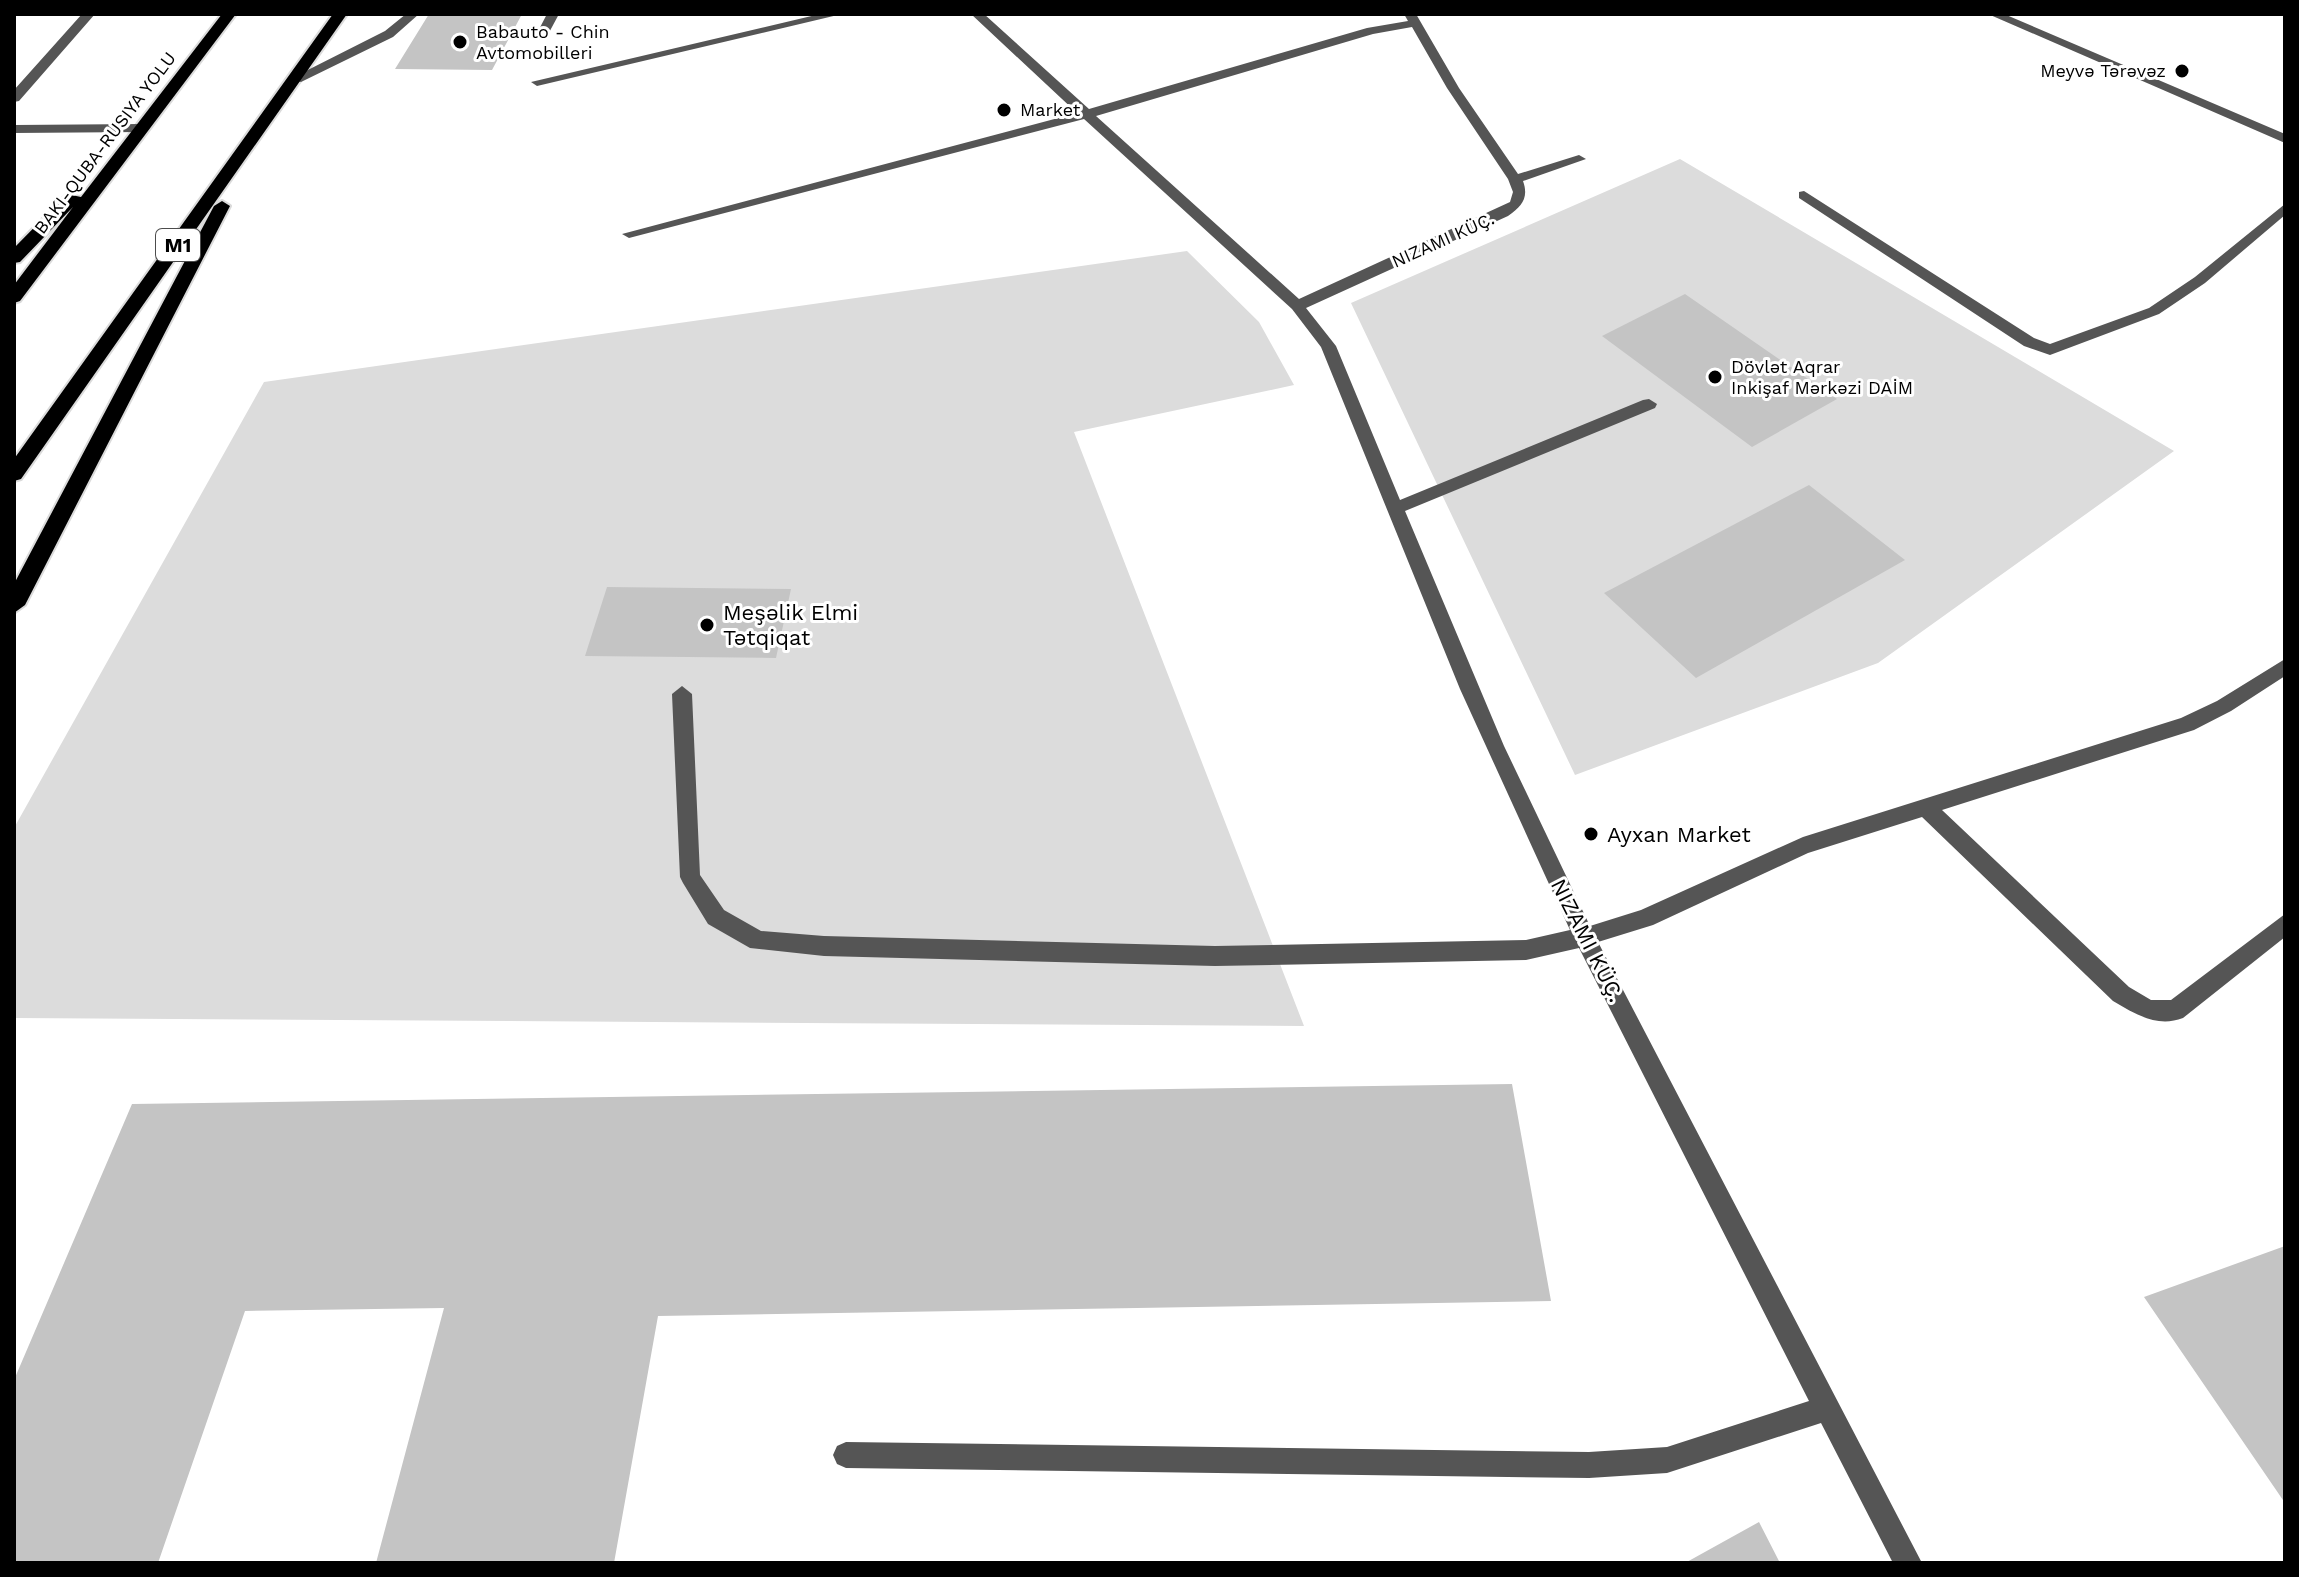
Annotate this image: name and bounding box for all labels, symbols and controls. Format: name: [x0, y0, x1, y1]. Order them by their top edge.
place label: Babauto - Chin Avtomobilleri: [476, 21, 610, 63]
marker: Babauto - Chin Avtomobilleri: [451, 33, 469, 51]
street label: BAKI-QUBA-RUSIYA YOLU: [29, 48, 180, 238]
place label: Meyvə Tərəvəz: [2040, 60, 2166, 81]
marker: Meyvə Tərəvəz: [2173, 62, 2191, 80]
place label: Market: [1020, 99, 1081, 120]
marker: Market: [995, 101, 1013, 119]
street label: NIZAMI KÜÇ.: [1388, 208, 1497, 272]
road number: M1: [156, 229, 200, 261]
place label: Dövlət Aqrar Inkişaf Mərkəzi DAİM: [1731, 356, 1913, 398]
marker: Dövlət Aqrar Inkişaf Mərkəzi DAİM: [1706, 368, 1724, 386]
place label: Meşəlik Elmi Tətqiqat: [723, 600, 858, 650]
marker: Meşəlik Elmi Tətqiqat: [698, 616, 716, 634]
place label: Ayxan Market: [1607, 822, 1751, 847]
marker: Ayxan Market: [1582, 825, 1600, 843]
street label: NIZAMI KÜÇ.: [1546, 875, 1629, 1006]

